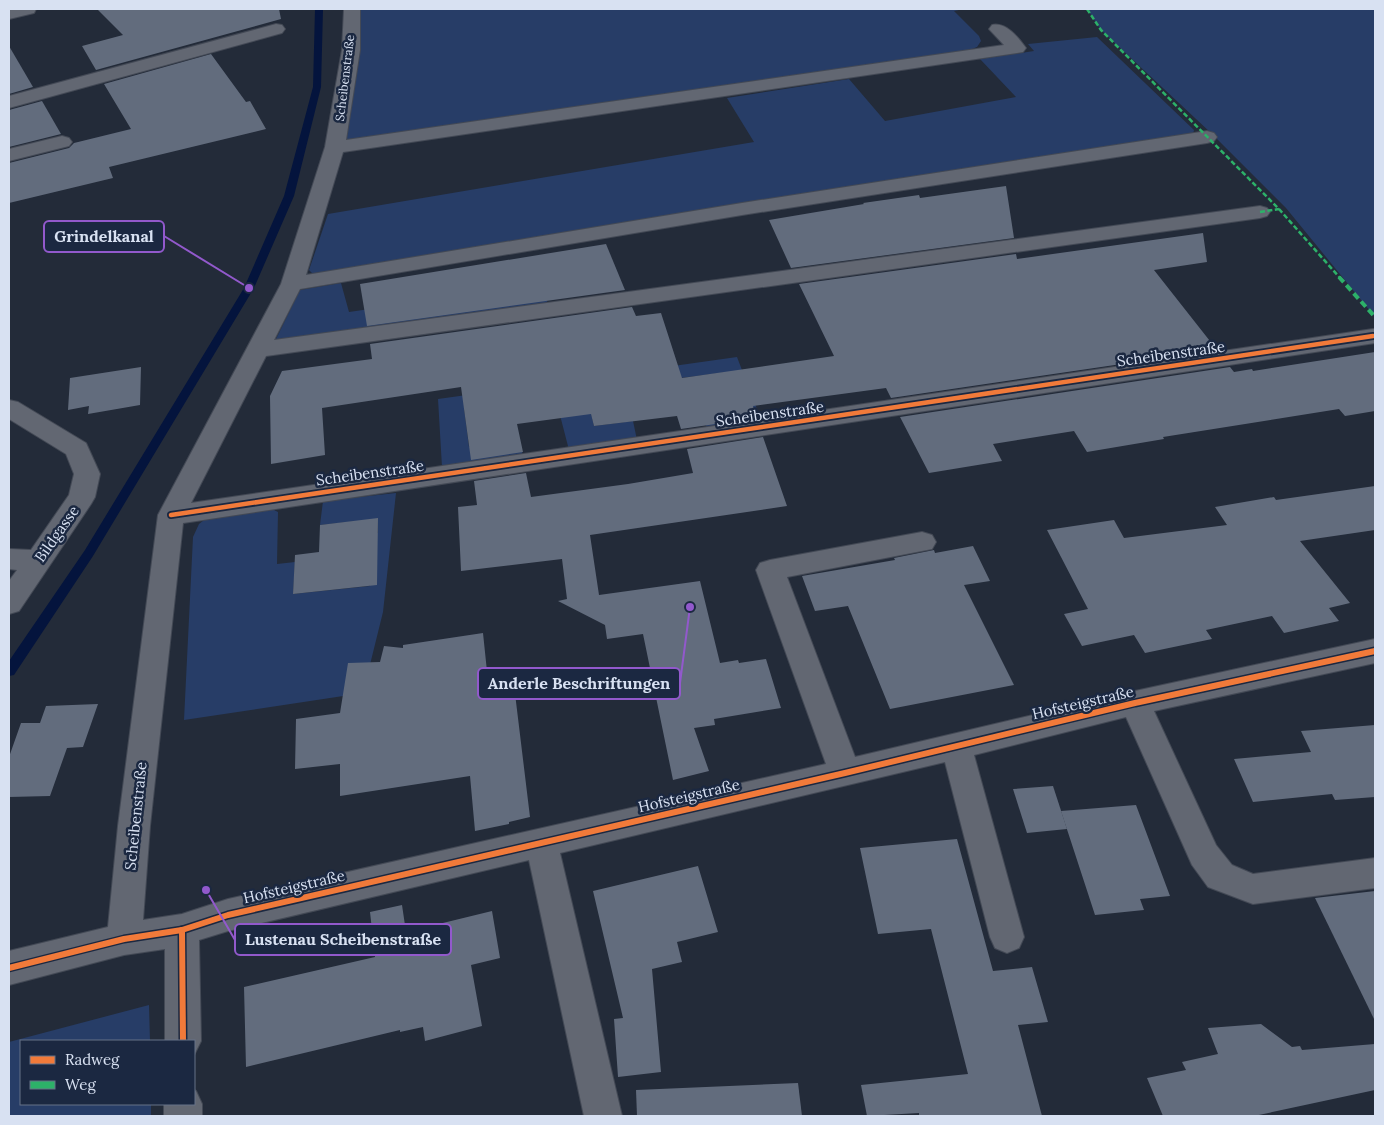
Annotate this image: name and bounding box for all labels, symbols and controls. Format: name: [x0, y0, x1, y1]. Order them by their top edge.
street label: Scheibenstraße: [332, 33, 357, 122]
callout: Grindelkanal: [44, 221, 164, 252]
text: Grindelkanal: [54, 226, 154, 246]
street label: Scheibenstraße: [1116, 337, 1226, 370]
street label: Scheibenstraße: [715, 397, 825, 430]
street label: Scheibenstraße: [315, 456, 425, 489]
street label: Bildgasse: [30, 502, 83, 566]
callout: Anderle Beschriftungen: [478, 668, 680, 699]
text: Anderle Beschriftungen: [488, 673, 670, 693]
street label: Hofsteigstraße: [1030, 682, 1136, 723]
street label: Scheibenstraße: [120, 761, 151, 871]
street label: Hofsteigstraße: [636, 775, 742, 816]
street label: Hofsteigstraße: [241, 866, 347, 907]
callout: Lustenau Scheibenstraße: [235, 924, 451, 955]
text: Lustenau Scheibenstraße: [245, 929, 441, 949]
legend: [20, 1040, 195, 1105]
text: Radweg: [65, 1050, 120, 1069]
text: Weg: [65, 1075, 96, 1094]

